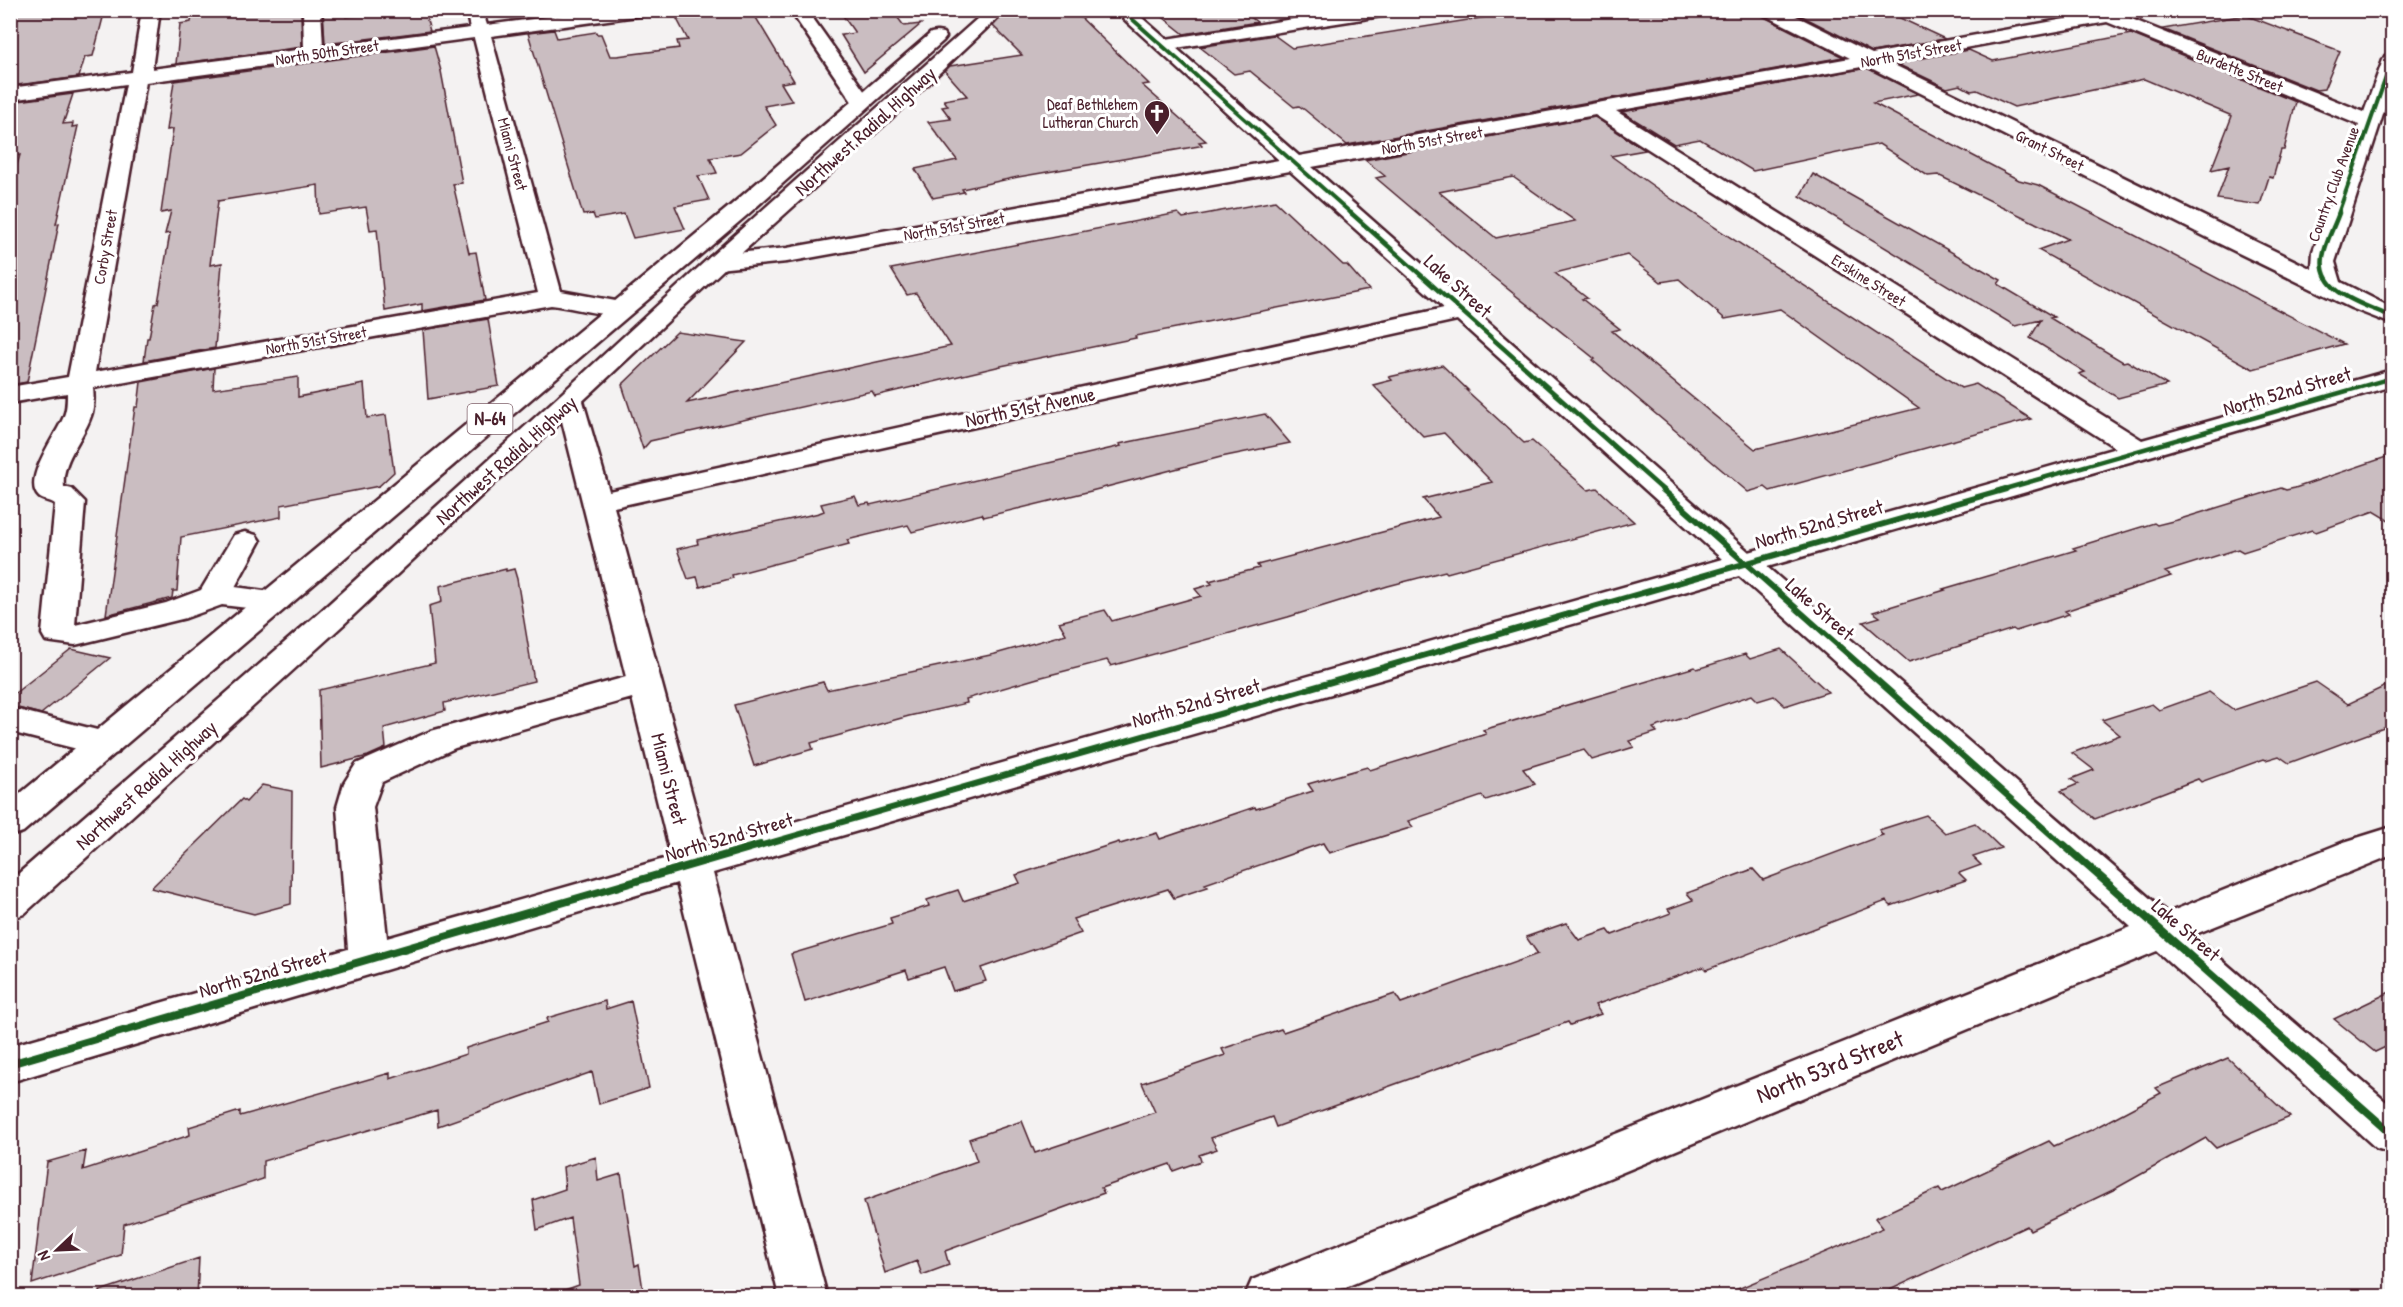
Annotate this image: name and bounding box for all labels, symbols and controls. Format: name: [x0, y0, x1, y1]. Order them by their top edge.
street label: North 51st Street: [1859, 33, 1964, 73]
street label: North 50th Street: [274, 34, 381, 70]
street label: Burdette Street: [2193, 43, 2287, 98]
street label: Northwest Radial Highway: [788, 60, 941, 201]
place label: Deaf Bethlehem Lutheran Church: [1043, 93, 1138, 133]
church icon: Deaf Bethlehem Lutheran Church: [1142, 98, 1172, 136]
street label: Miami Street: [493, 115, 533, 193]
street label: North 51st Street: [1380, 120, 1485, 160]
street label: Country Club Avenue: [2302, 123, 2364, 245]
street label: Grant Street: [2012, 124, 2088, 176]
street label: North 51st Street: [902, 206, 1007, 246]
street label: Corby Street: [88, 207, 122, 286]
street label: Lake Street: [1419, 248, 1499, 324]
street label: Erskine Street: [1827, 248, 1911, 312]
street label: North 51st Street: [264, 320, 369, 360]
street label: North 52nd Street: [2220, 359, 2355, 422]
street label: North 51st Avenue: [963, 380, 1097, 433]
street label: Northwest Radial Highway: [429, 389, 582, 530]
road number: N-64: [468, 404, 512, 434]
street label: North 52nd Street: [1752, 492, 1887, 555]
street label: Lake Street: [1780, 571, 1861, 647]
street label: North 52nd Street: [1129, 671, 1264, 734]
street label: Northwest Radial Highway: [69, 714, 222, 855]
street label: Miami Street: [645, 730, 694, 829]
street label: North 52nd Street: [662, 805, 797, 868]
street label: Lake Street: [2146, 892, 2227, 968]
street label: North 52nd Street: [196, 941, 331, 1004]
street label: North 53rd Street: [1751, 1022, 1909, 1110]
north arrow: [27, 1220, 87, 1280]
text: N: [31, 1247, 55, 1264]

